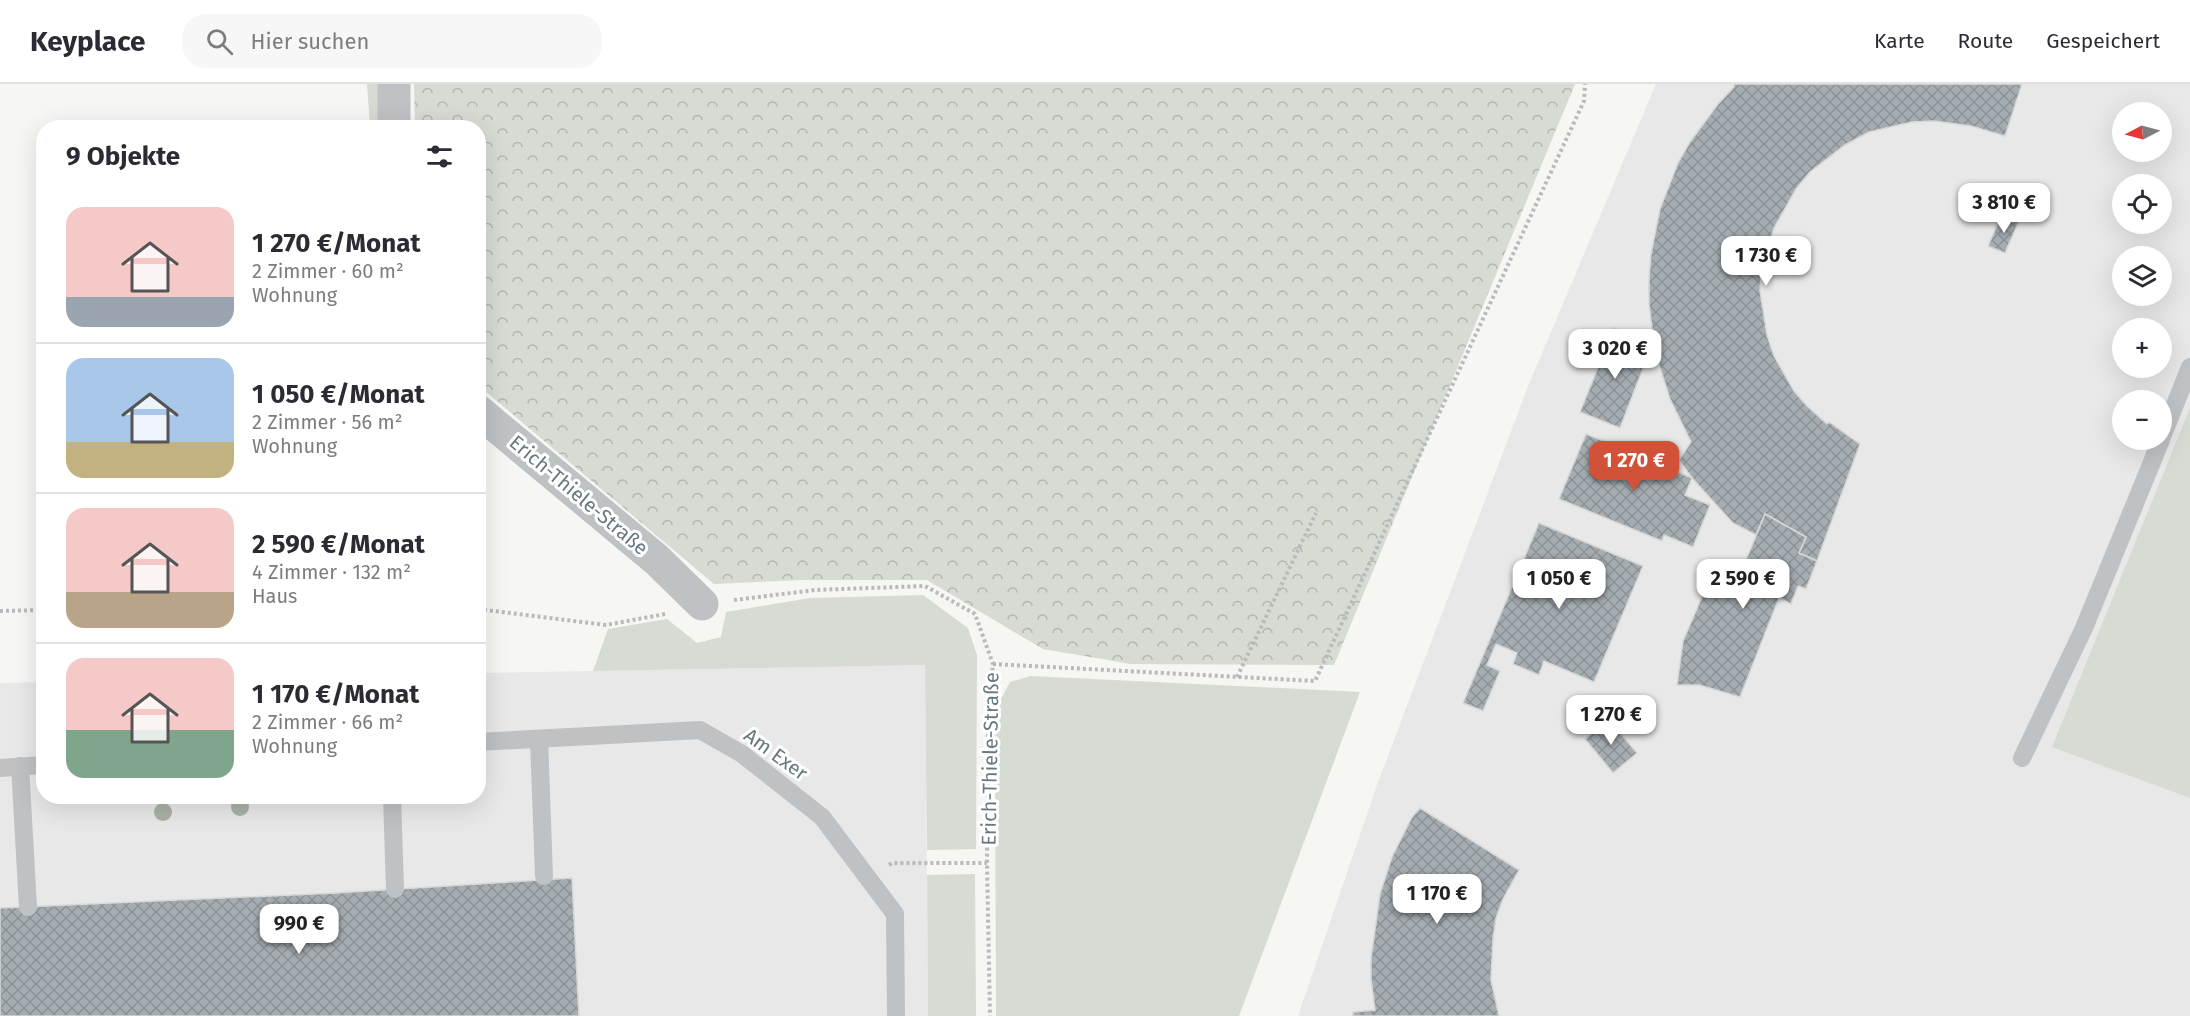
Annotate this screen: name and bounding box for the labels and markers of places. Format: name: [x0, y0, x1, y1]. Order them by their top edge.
pin: 3 810 €: [1949, 183, 2059, 234]
pin: 1 730 €: [1711, 236, 1821, 287]
pin: 3 020 €: [1560, 329, 1670, 380]
pin: 1 270 €: [1579, 441, 1689, 492]
pin: 1 050 €: [1504, 559, 1614, 610]
pin: 2 590 €: [1688, 559, 1798, 610]
pin: 1 270 €: [1556, 695, 1666, 746]
pin: 1 170 €: [1382, 874, 1492, 925]
pin: 990 €: [257, 904, 341, 955]

